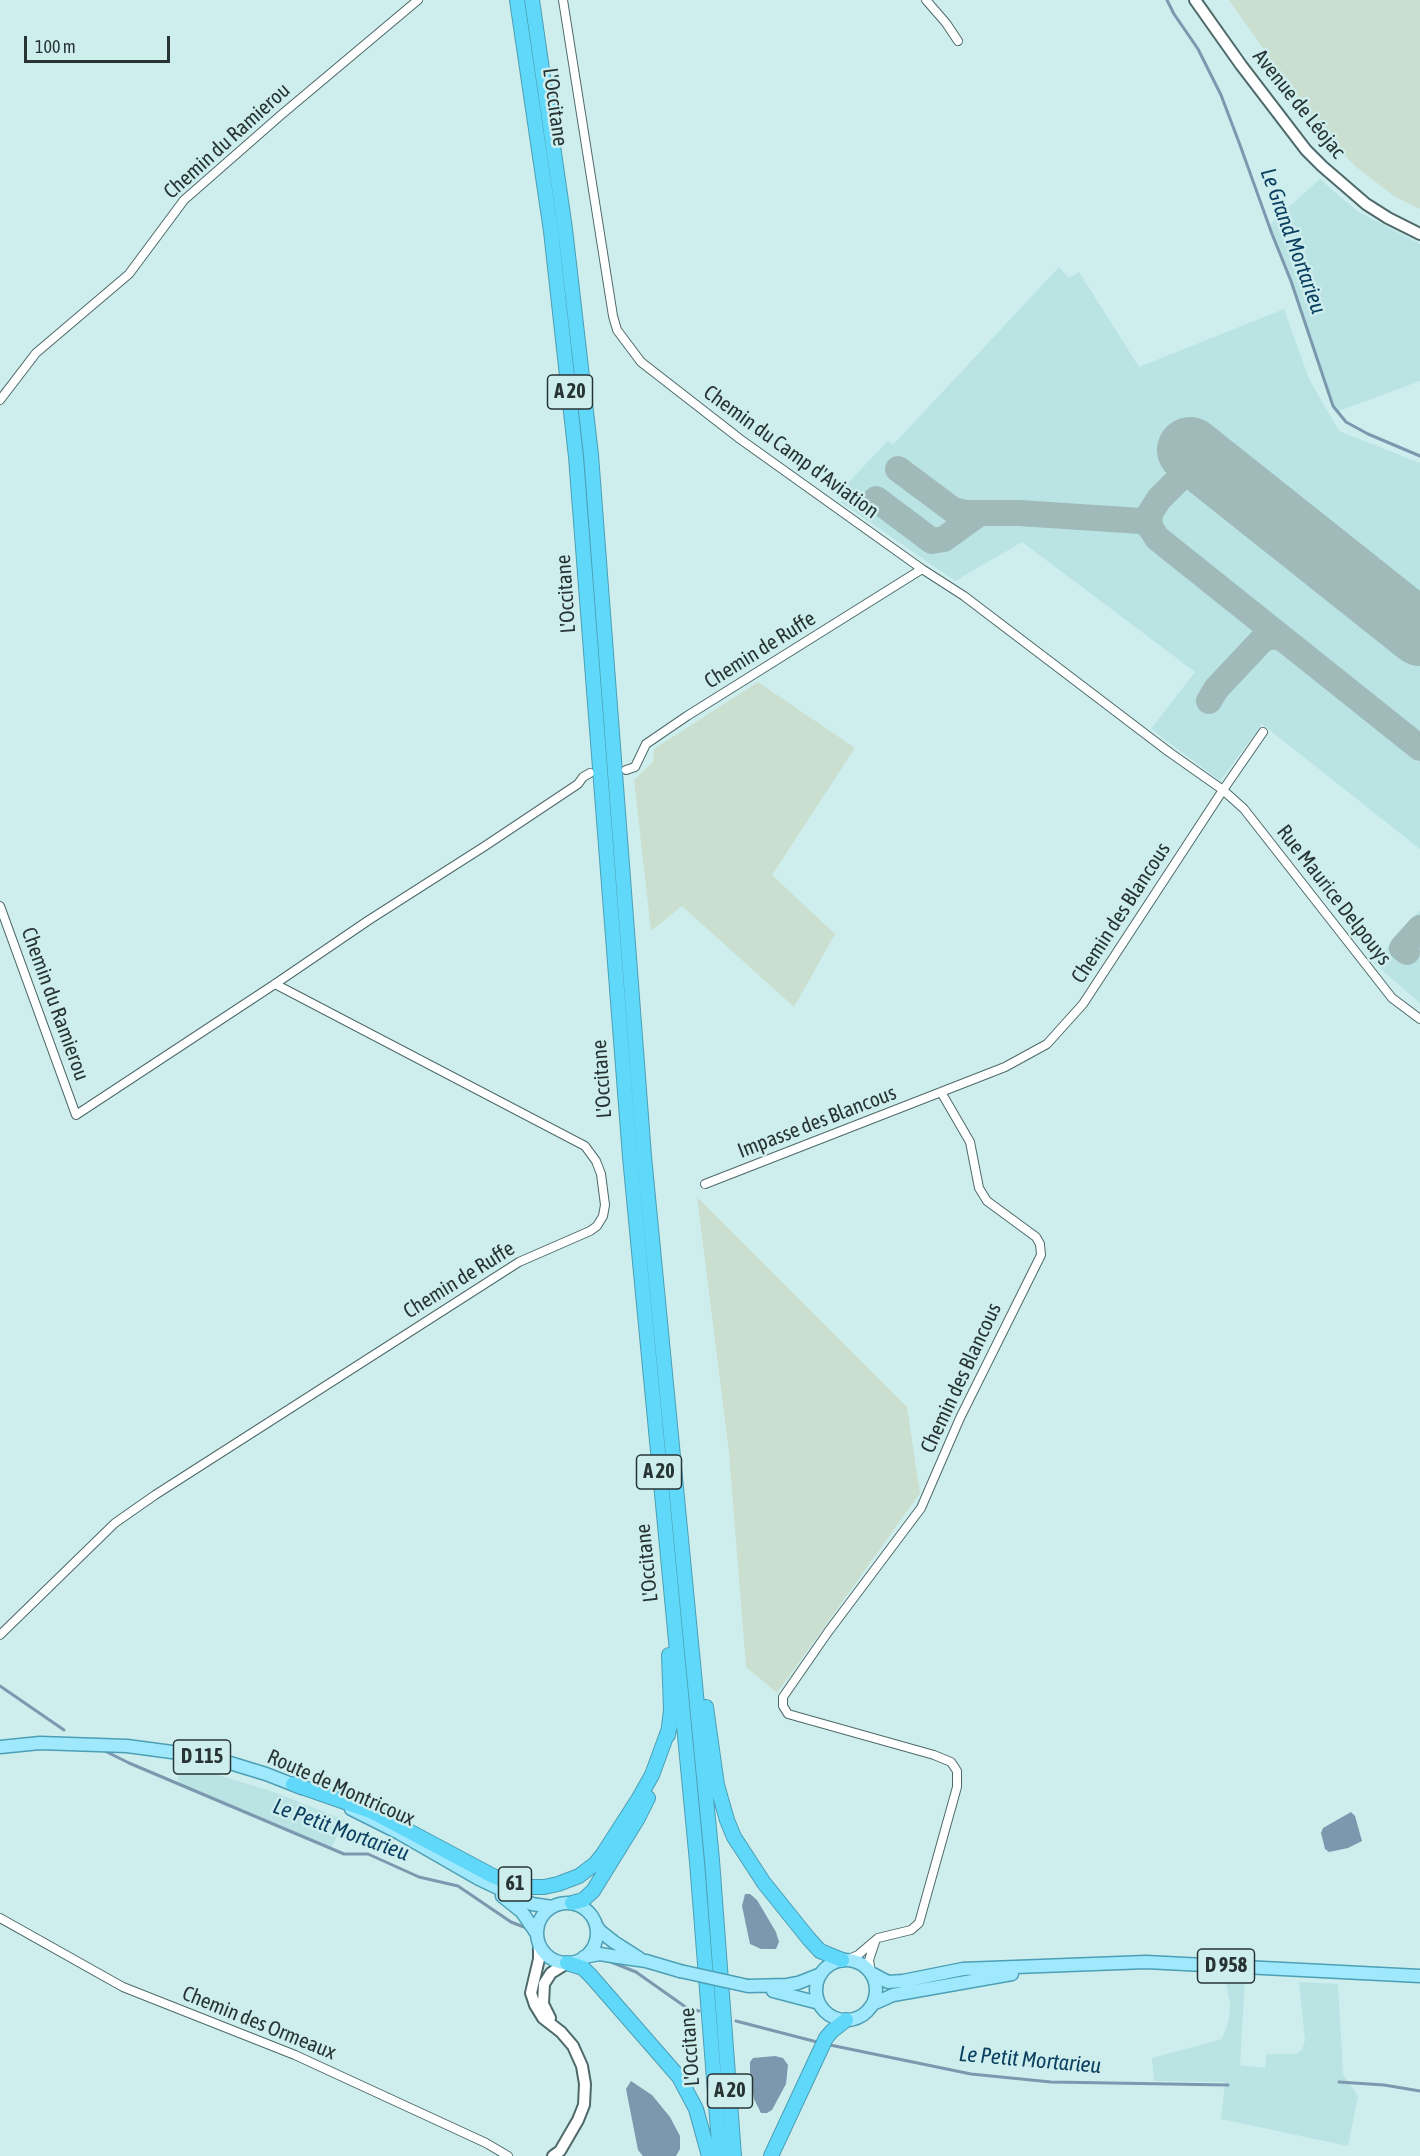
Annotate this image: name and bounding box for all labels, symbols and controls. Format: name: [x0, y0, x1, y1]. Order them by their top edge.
scale bar: [27, 24, 172, 62]
text: 100 m: [35, 36, 76, 57]
street label: Avenue de Léojac: [1247, 44, 1351, 164]
street label: L'Occitane: [537, 66, 573, 148]
street label: Chemin du Ramierou: [159, 78, 295, 204]
water label: Le Grand Mortarieu: [1254, 165, 1332, 317]
road number: A 20: [548, 375, 592, 409]
street label: Chemin du Camp d'Aviation: [699, 380, 883, 524]
street label: L'Occitane: [551, 554, 581, 634]
street label: Chemin de Ruffe: [700, 606, 820, 694]
street label: Rue Maurice Delpouys: [1271, 820, 1397, 970]
street label: Chemin des Blancous: [1066, 838, 1176, 988]
street label: Chemin du Ramierou: [16, 924, 94, 1084]
street label: L'Occitane: [587, 1039, 617, 1119]
street label: Impasse des Blancous: [734, 1080, 900, 1164]
street label: Chemin de Ruffe: [399, 1236, 519, 1324]
street label: Chemin des Blancous: [915, 1299, 1007, 1457]
road number: A 20: [636, 1455, 682, 1489]
street label: L'Occitane: [630, 1523, 664, 1603]
road number: D 115: [174, 1740, 230, 1774]
street label: Route de Montricoux: [263, 1744, 419, 1832]
water label: Le Petit Mortarieu: [269, 1793, 413, 1867]
road number: 61: [498, 1867, 532, 1901]
road number: D 958: [1198, 1949, 1254, 1983]
street label: Chemin des Ormeaux: [178, 1981, 340, 2065]
street label: L'Occitane: [675, 2007, 705, 2087]
water label: Le Petit Mortarieu: [958, 2041, 1102, 2079]
road number: A 20: [708, 2074, 752, 2108]

